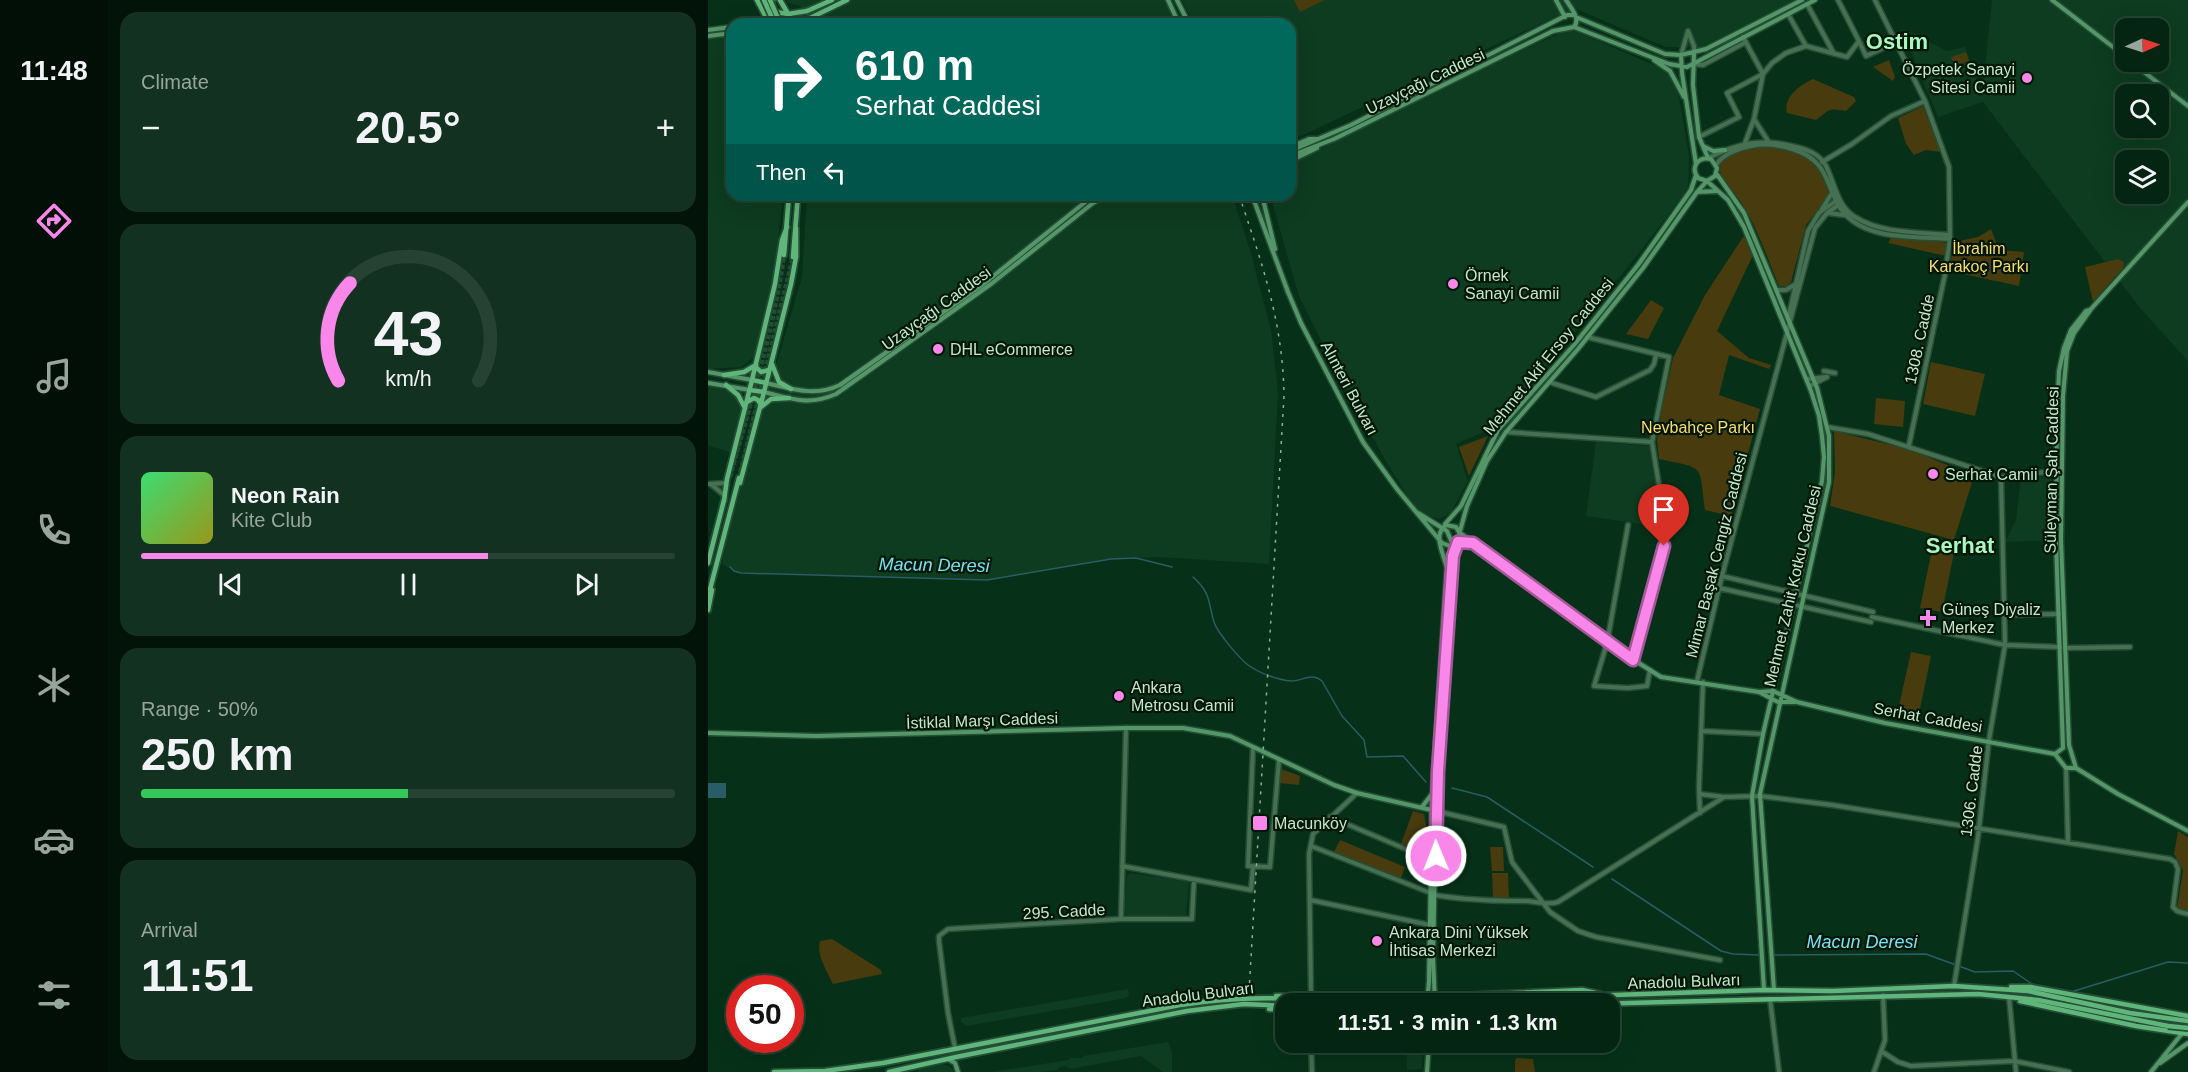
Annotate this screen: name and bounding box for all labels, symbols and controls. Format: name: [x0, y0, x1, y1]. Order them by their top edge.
north arrow: [2115, 18, 2169, 72]
map controls: [2115, 18, 2169, 204]
district label: Ostim: [1866, 29, 1928, 54]
icon: right: [756, 42, 834, 120]
text: 610 m: [855, 42, 974, 89]
street label: Uzayçağı Caddesi: [1363, 45, 1487, 118]
text: 11:48: [20, 56, 88, 86]
place label: Özpetek Sanayi Sitesi Camii: [1902, 61, 2015, 96]
text: Climate: [141, 71, 209, 93]
marker: Özpetek Sanayi Sitesi Camii: [2020, 71, 2034, 85]
button: search: [2115, 84, 2169, 138]
text: Serhat Caddesi: [855, 91, 1041, 121]
text: 20.5°: [355, 102, 461, 153]
text: −: [141, 109, 160, 146]
text: +: [656, 109, 675, 146]
button: layers: [2115, 150, 2169, 204]
icon: left: [818, 156, 851, 189]
text: Then: [756, 160, 806, 185]
icon: directions: [33, 200, 75, 242]
park label: İbrahim Karakoç Parkı: [1929, 239, 2029, 275]
street label: Uzayçağı Caddesi: [879, 263, 994, 353]
place label: Örnek Sanayi Camii: [1465, 267, 1559, 302]
street label: Mehmet Akif Ersoy Caddesi: [1480, 275, 1617, 438]
marker: Örnek Sanayi Camii: [1446, 277, 1460, 291]
street label: 1308. Cadde: [1902, 292, 1937, 386]
text: 43: [373, 299, 443, 368]
street label: Alınteri Bulvarı: [1318, 338, 1381, 438]
place label: DHL eCommerce: [950, 341, 1073, 358]
marker: DHL eCommerce: [931, 342, 945, 356]
icon: music: [33, 355, 75, 397]
text: km/h: [385, 367, 431, 391]
street label: Süleyman Şah Caddesi: [2042, 386, 2061, 554]
park label: Nevbahçe Parkı: [1641, 419, 1755, 436]
street label: Mimar Başak Cengiz Caddesi: [1683, 451, 1750, 659]
place label: Serhat Camii: [1945, 466, 2037, 483]
marker: Serhat Camii: [1926, 467, 1940, 481]
text: Neon Rain: [231, 483, 340, 508]
pin: [1638, 484, 1689, 546]
street label: Mehmet Zahit Kotku Caddesi: [1761, 484, 1824, 689]
icon: arrive: [1647, 493, 1680, 526]
icon: phone: [33, 509, 75, 551]
text: Kite Club: [231, 509, 312, 531]
district label: Serhat: [1926, 533, 1995, 558]
water label: Macun Deresi: [878, 554, 991, 576]
icon: previous: [214, 568, 247, 601]
icon: pause: [392, 568, 425, 601]
icon: next: [570, 568, 603, 601]
place label: Güneş Diyaliz Merkez: [1942, 601, 2041, 636]
marker: Güneş Diyaliz Merkez: [1919, 609, 1937, 627]
icon: climate: [33, 664, 75, 706]
place label: Ankara Metrosu Camii: [1131, 679, 1234, 714]
marker: Ankara Metrosu Camii: [1112, 689, 1126, 703]
text: Range · 50%: [141, 698, 258, 720]
street label: Serhat Caddesi: [1872, 700, 1984, 735]
street label: İstiklal Marşı Caddesi: [906, 708, 1058, 732]
text: 250 km: [141, 729, 294, 780]
street label: 1306. Cadde: [1957, 744, 1986, 838]
marker: Macunköy: [1251, 814, 1269, 832]
place label: Macunköy: [1274, 815, 1347, 832]
icon: car: [33, 819, 75, 861]
position arrow: [1404, 824, 1468, 888]
street label: 295. Cadde: [1022, 901, 1106, 922]
text: Arrival: [141, 919, 198, 941]
place label: Ankara Dini Yüksek İhtisas Merkezi: [1389, 924, 1529, 959]
water label: Macun Deresi: [1806, 932, 1919, 952]
marker: Ankara Dini Yüksek İhtisas Merkezi: [1370, 934, 1384, 948]
text: 11:51: [141, 950, 254, 1001]
street label: Anadolu Bulvarı: [1627, 971, 1741, 992]
icon: filters: [33, 974, 75, 1016]
speed limit sign: 50: [726, 975, 804, 1053]
street label: Anadolu Bulvarı: [1141, 979, 1255, 1010]
text: 11:51 · 3 min · 1.3 km: [1337, 1010, 1558, 1035]

